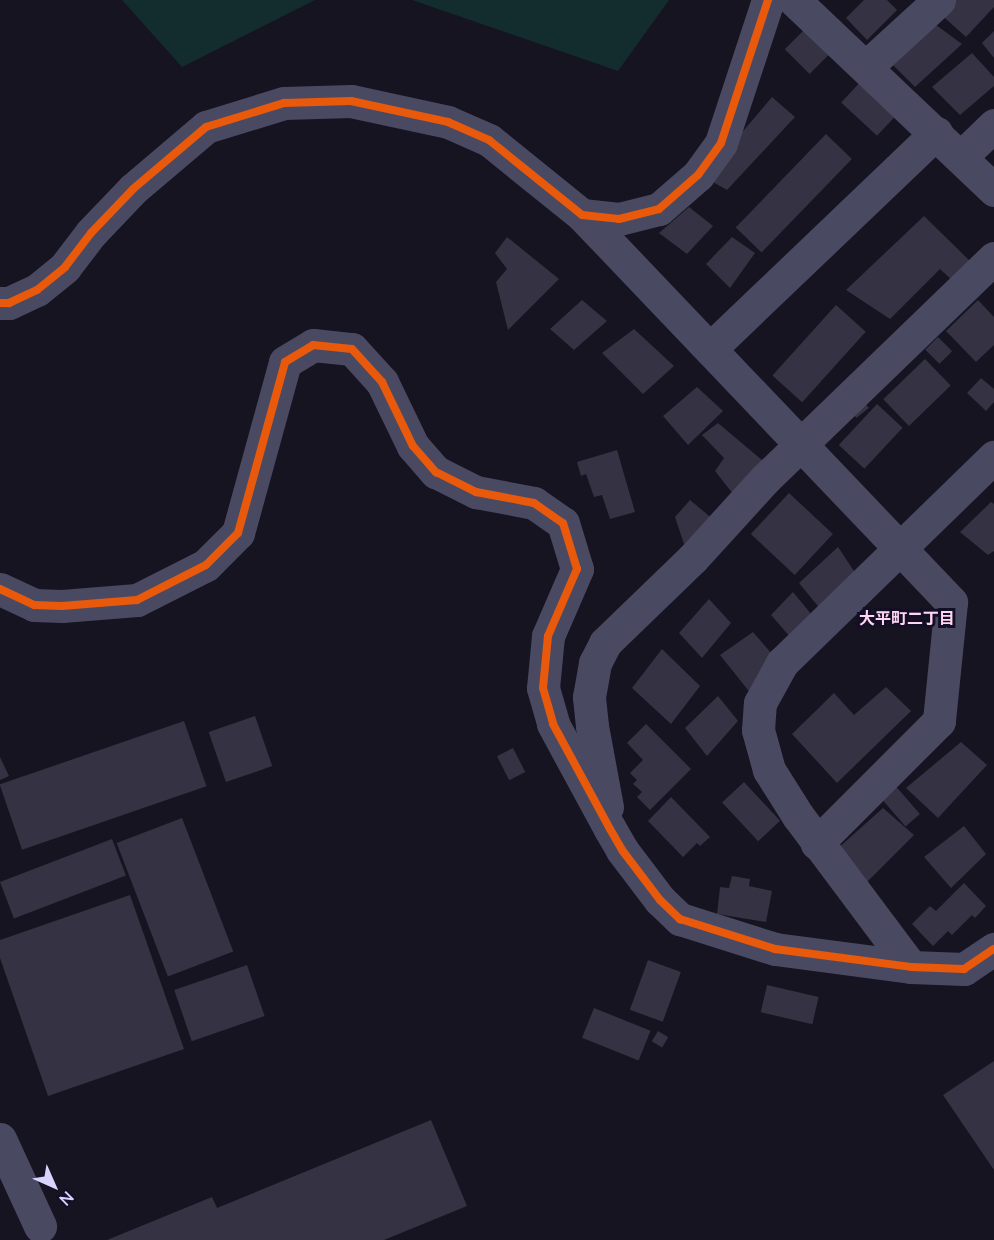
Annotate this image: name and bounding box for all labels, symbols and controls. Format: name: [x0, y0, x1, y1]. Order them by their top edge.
district label: 大平町二丁目: [859, 608, 955, 628]
north arrow: [24, 1156, 84, 1216]
text: N: [56, 1188, 78, 1210]

